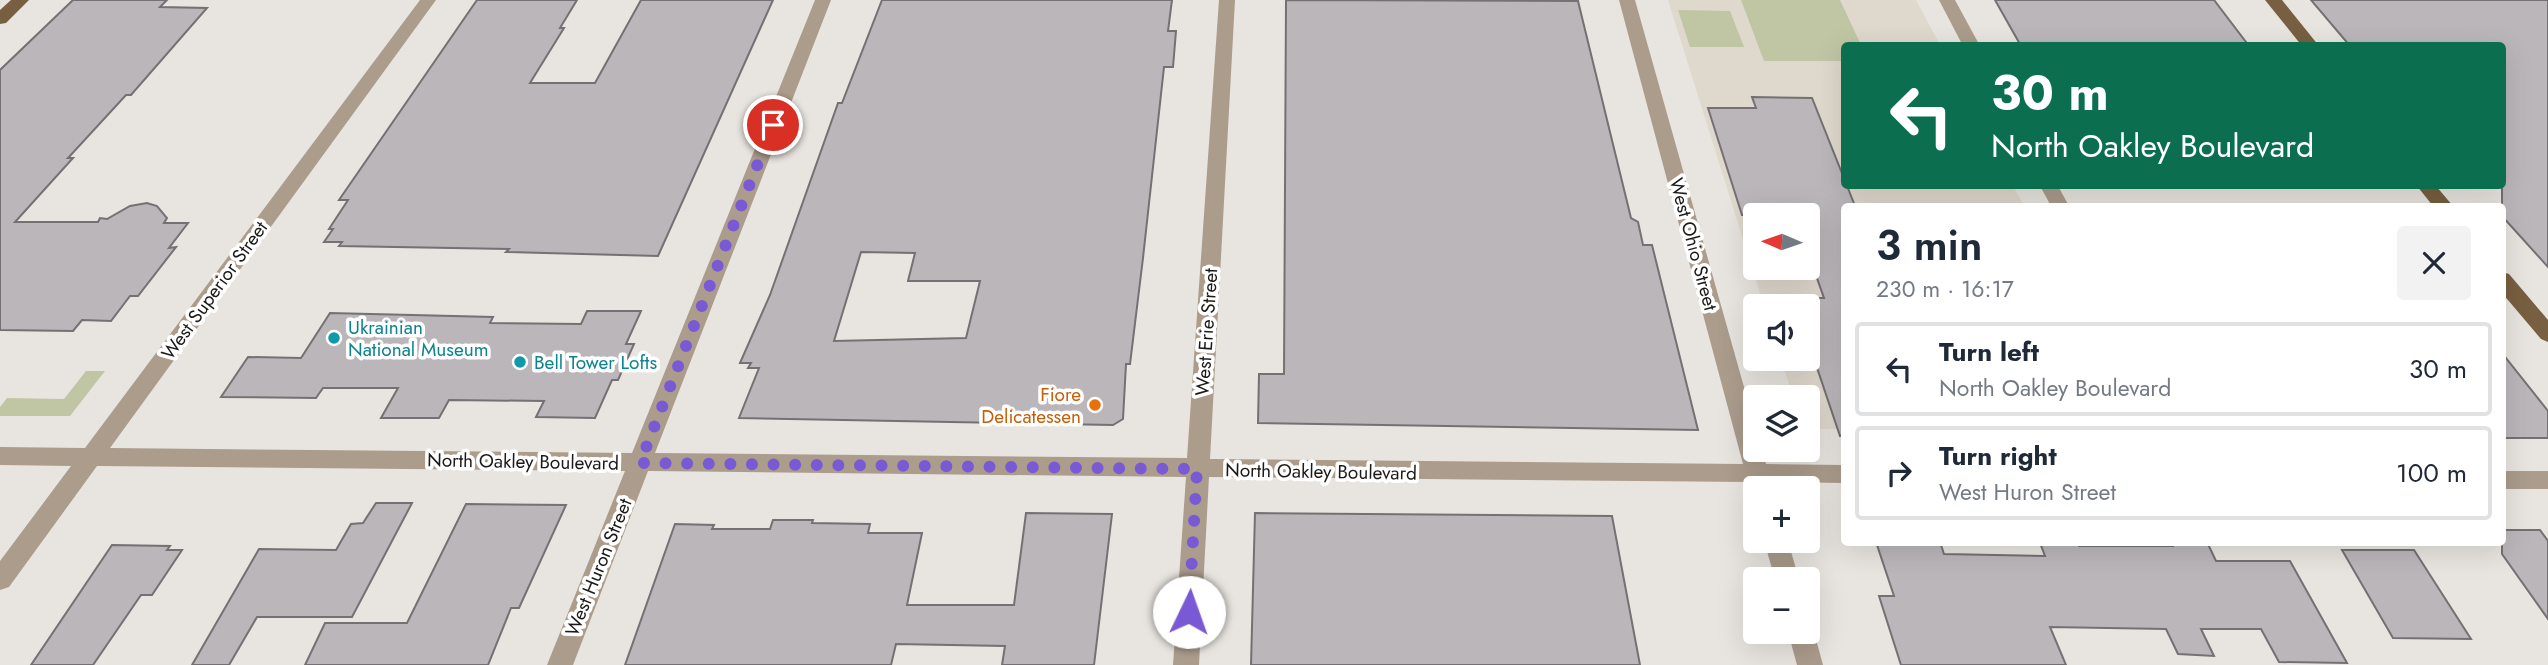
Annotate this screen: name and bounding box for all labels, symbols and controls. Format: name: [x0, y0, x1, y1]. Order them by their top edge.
text: 30 m: [1991, 58, 2109, 128]
icon: left: [1876, 70, 1967, 161]
pin: [743, 95, 803, 155]
icon: arrive: [754, 106, 792, 144]
text: North Oakley Boulevard: [1991, 123, 2314, 169]
street label: West Ohio Street: [1663, 175, 1724, 314]
north arrow: [1743, 203, 1820, 280]
map controls: [1743, 203, 1820, 644]
street label: West Superior Street: [155, 215, 274, 365]
text: 3 min: [1876, 215, 1982, 276]
button: close: [2397, 226, 2471, 300]
street label: West Erie Street: [1189, 267, 1224, 397]
text: 230 m · 16:17: [1876, 272, 2014, 306]
button: sound: [1743, 294, 1820, 371]
place label: Ukrainian National Museum: [348, 314, 489, 363]
marker: Ukrainian National Museum: [326, 330, 342, 346]
text: Turn left: [1939, 333, 2039, 371]
place label: Bell Tower Lofts: [534, 349, 657, 376]
icon: left: [1880, 350, 1918, 388]
text: 30 m: [2409, 350, 2467, 388]
marker: Bell Tower Lofts: [512, 354, 528, 370]
text: North Oakley Boulevard: [1939, 371, 2171, 405]
place label: Fiore Delicatessen: [981, 381, 1081, 430]
button: layers: [1743, 385, 1820, 462]
marker: Fiore Delicatessen: [1087, 397, 1103, 413]
text: Turn right: [1939, 437, 2057, 475]
street label: North Oakley Boulevard: [427, 446, 619, 477]
icon: right: [1880, 454, 1918, 492]
text: 100 m: [2396, 454, 2467, 492]
street label: North Oakley Boulevard: [1225, 456, 1417, 487]
text: West Huron Street: [1939, 475, 2116, 509]
button: +: [1743, 476, 1820, 553]
street label: West Huron Street: [559, 494, 639, 640]
button: −: [1743, 567, 1820, 644]
position arrow: [1152, 575, 1226, 649]

